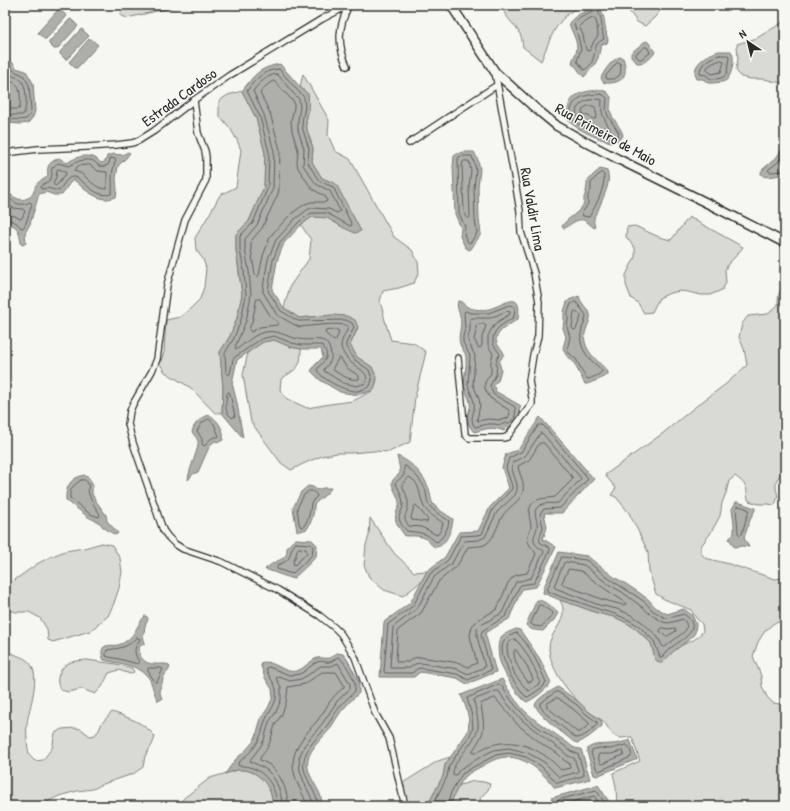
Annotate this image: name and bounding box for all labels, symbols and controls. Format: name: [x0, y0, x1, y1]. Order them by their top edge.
north arrow: [728, 22, 768, 62]
text: N: [736, 26, 749, 41]
street label: Estrada Cardoso: [137, 63, 221, 131]
street label: Rua Primeiro de Maio: [552, 97, 660, 171]
street label: Rua Valdir Lima: [515, 166, 551, 252]

